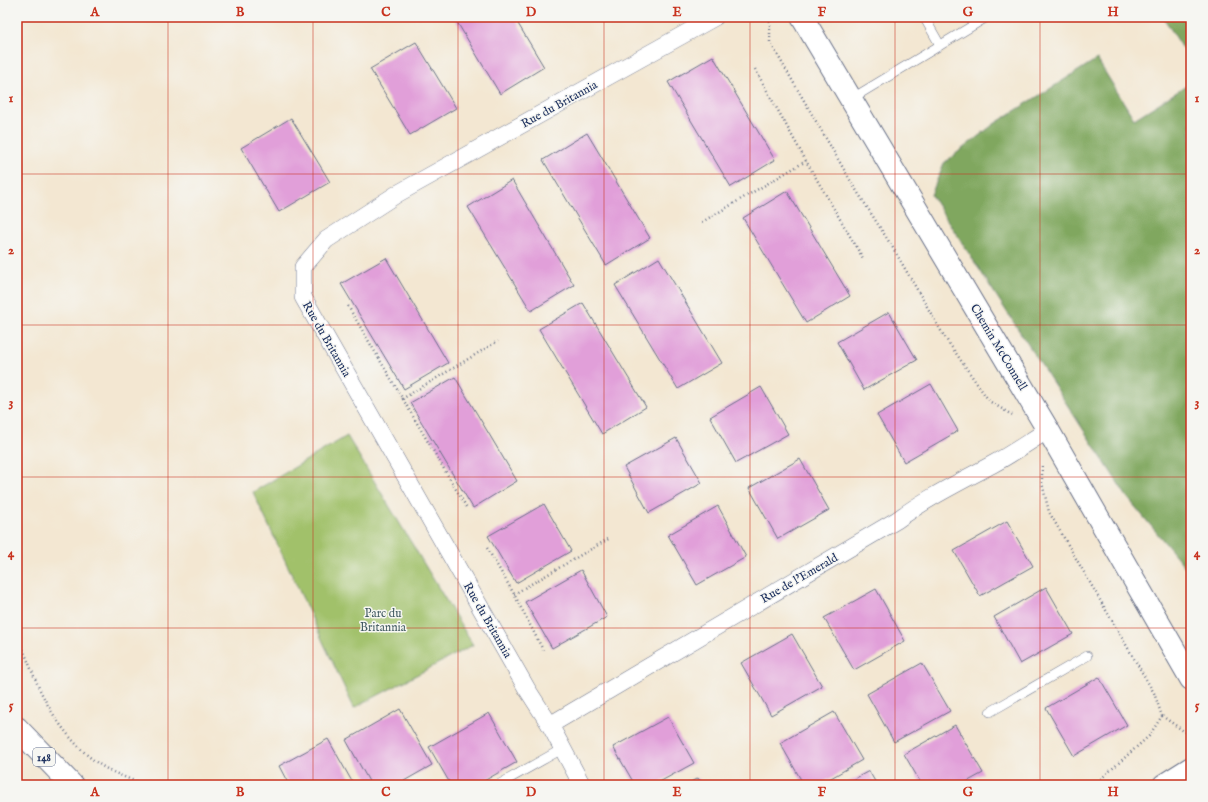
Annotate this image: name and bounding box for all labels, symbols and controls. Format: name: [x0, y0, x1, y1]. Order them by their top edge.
text: A: [90, 4, 101, 21]
text: B: [236, 4, 245, 21]
text: C: [381, 4, 391, 21]
text: D: [526, 4, 537, 21]
text: E: [672, 4, 682, 21]
text: F: [818, 4, 827, 21]
text: G: [963, 4, 974, 21]
text: H: [1107, 4, 1119, 21]
street label: Rue du Britannia: [519, 77, 601, 132]
text: 1: [9, 90, 14, 107]
text: 1: [1195, 90, 1200, 107]
text: 2: [8, 242, 14, 259]
text: 2: [1194, 242, 1200, 259]
street label: Rue du Britannia: [299, 299, 355, 380]
street label: Chemin McConnell: [967, 301, 1031, 394]
text: 3: [9, 394, 14, 411]
text: 3: [1195, 394, 1200, 411]
text: 4: [8, 545, 15, 562]
text: 4: [1194, 545, 1201, 562]
street label: Rue de l'Emerald: [758, 550, 841, 607]
street label: Rue du Britannia: [460, 580, 516, 661]
park label: Parc du Britannia: [360, 606, 407, 635]
text: 5: [9, 697, 14, 714]
text: 5: [1195, 697, 1200, 714]
road number: 148: [33, 748, 55, 766]
text: A: [90, 784, 101, 801]
text: B: [236, 784, 245, 801]
text: C: [381, 784, 391, 801]
text: D: [526, 784, 537, 801]
text: E: [672, 784, 682, 801]
text: F: [818, 784, 827, 801]
text: G: [963, 784, 974, 801]
text: H: [1107, 784, 1119, 801]

